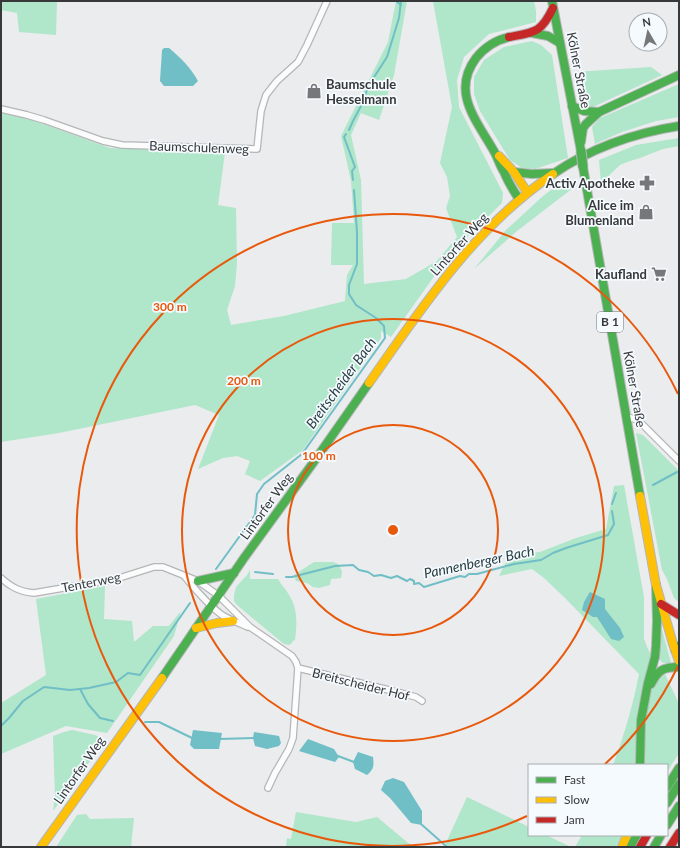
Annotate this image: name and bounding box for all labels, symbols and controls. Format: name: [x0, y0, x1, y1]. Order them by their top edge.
north arrow: [628, 12, 668, 52]
text: N: [641, 15, 652, 29]
street label: Kölner Straße: [564, 30, 594, 110]
place label: Baumschule Hesselmann: [326, 76, 397, 107]
shop icon: Baumschule Hesselmann: [305, 82, 323, 100]
street label: Baumschulenweg: [149, 137, 249, 157]
pharmacy icon: Activ Apotheke: [638, 174, 656, 192]
place label: Activ Apotheke: [545, 175, 635, 191]
place label: Alice im Blumenland: [565, 197, 634, 228]
shop icon: Alice im Blumenland: [637, 203, 655, 221]
street label: Lintorfer Weg: [427, 209, 491, 279]
supermarket icon: Kaufland: [650, 265, 668, 283]
place label: Kaufland: [595, 266, 647, 282]
text: 300 m: [153, 299, 187, 314]
road number: B 1: [597, 312, 623, 332]
water label: Breitscheider Bach: [302, 334, 379, 431]
street label: Kölner Straße: [620, 350, 650, 429]
text: 200 m: [227, 373, 261, 388]
text: 100 m: [302, 448, 336, 463]
street label: Lintorfer Weg: [236, 469, 296, 543]
centre of rings: [386, 523, 400, 537]
water label: Pannenberger Bach: [422, 541, 536, 582]
street label: Tenterweg: [60, 568, 122, 596]
street label: Breitscheider Hof: [311, 664, 412, 704]
street label: Lintorfer Weg: [50, 733, 108, 807]
legend: [528, 764, 668, 836]
text: Fast: [564, 772, 586, 787]
text: Slow: [564, 792, 590, 807]
text: Jam: [564, 812, 585, 827]

